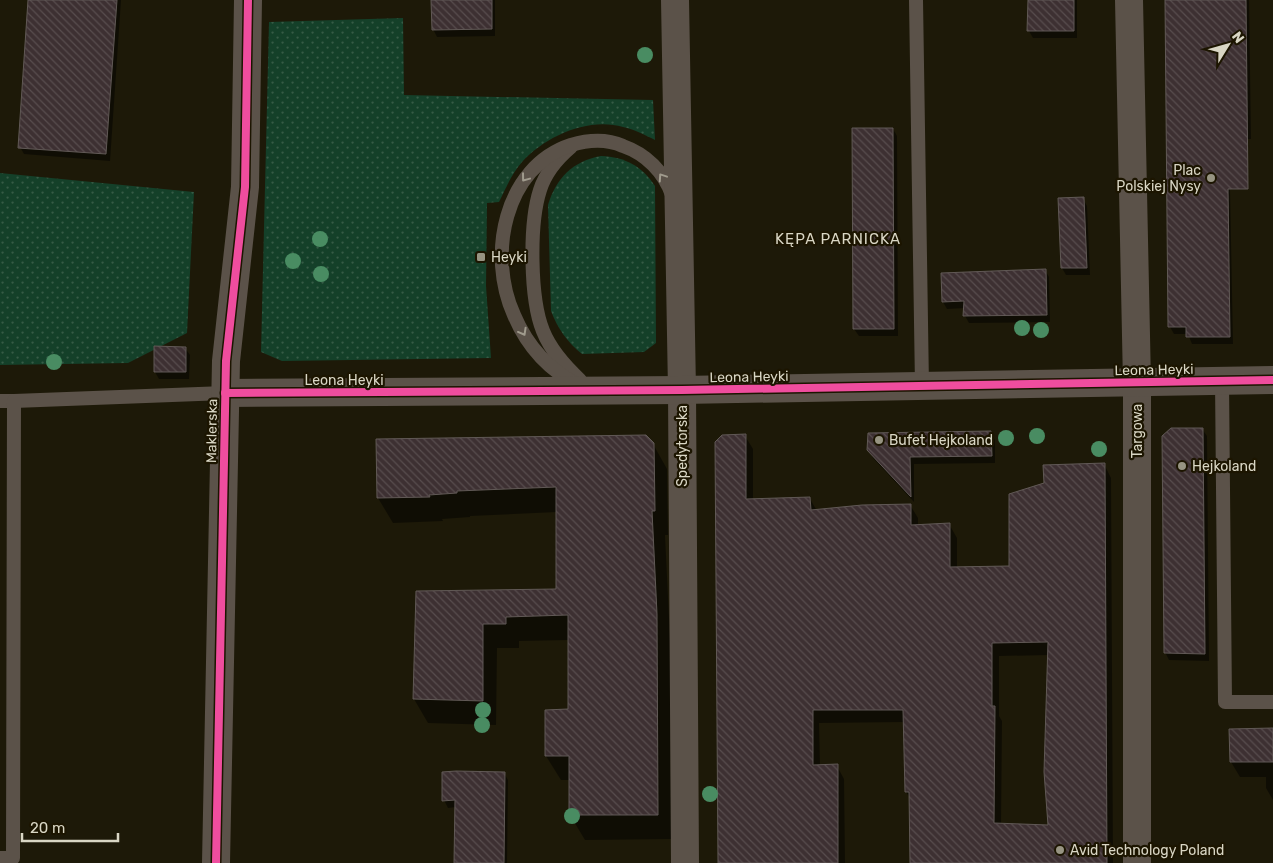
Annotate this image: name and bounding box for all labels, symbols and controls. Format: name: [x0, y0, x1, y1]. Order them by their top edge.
north arrow: [1203, 20, 1253, 70]
text: N: [1228, 28, 1248, 47]
place label: Plac Polskiej Nysy: [1116, 162, 1201, 195]
one-way arrow: [522, 172, 531, 182]
marker: Plac Polskiej Nysy: [1205, 172, 1217, 184]
one-way arrow: [659, 173, 668, 182]
district label: KĘPA PARNICKA: [775, 230, 901, 248]
place label: Heyki: [491, 249, 527, 266]
marker: Heyki: [475, 251, 487, 263]
one-way arrow: [517, 327, 527, 336]
street label: Leona Heyki: [1114, 361, 1194, 379]
street label: Leona Heyki: [709, 368, 789, 386]
street label: Leona Heyki: [304, 372, 384, 389]
street label: Maklerska: [203, 399, 221, 463]
street label: Targowa: [1129, 404, 1146, 458]
street label: Spedytorska: [674, 405, 691, 487]
place label: Bufet Hejkoland: [889, 432, 993, 449]
marker: Bufet Hejkoland: [873, 434, 885, 446]
place label: Hejkoland: [1192, 458, 1256, 475]
marker: Hejkoland: [1176, 460, 1188, 472]
scale bar: [22, 810, 119, 842]
text: 20 m: [30, 819, 65, 837]
place label: Avid Technology Poland: [1070, 842, 1224, 859]
marker: Avid Technology Poland: [1054, 844, 1066, 856]

